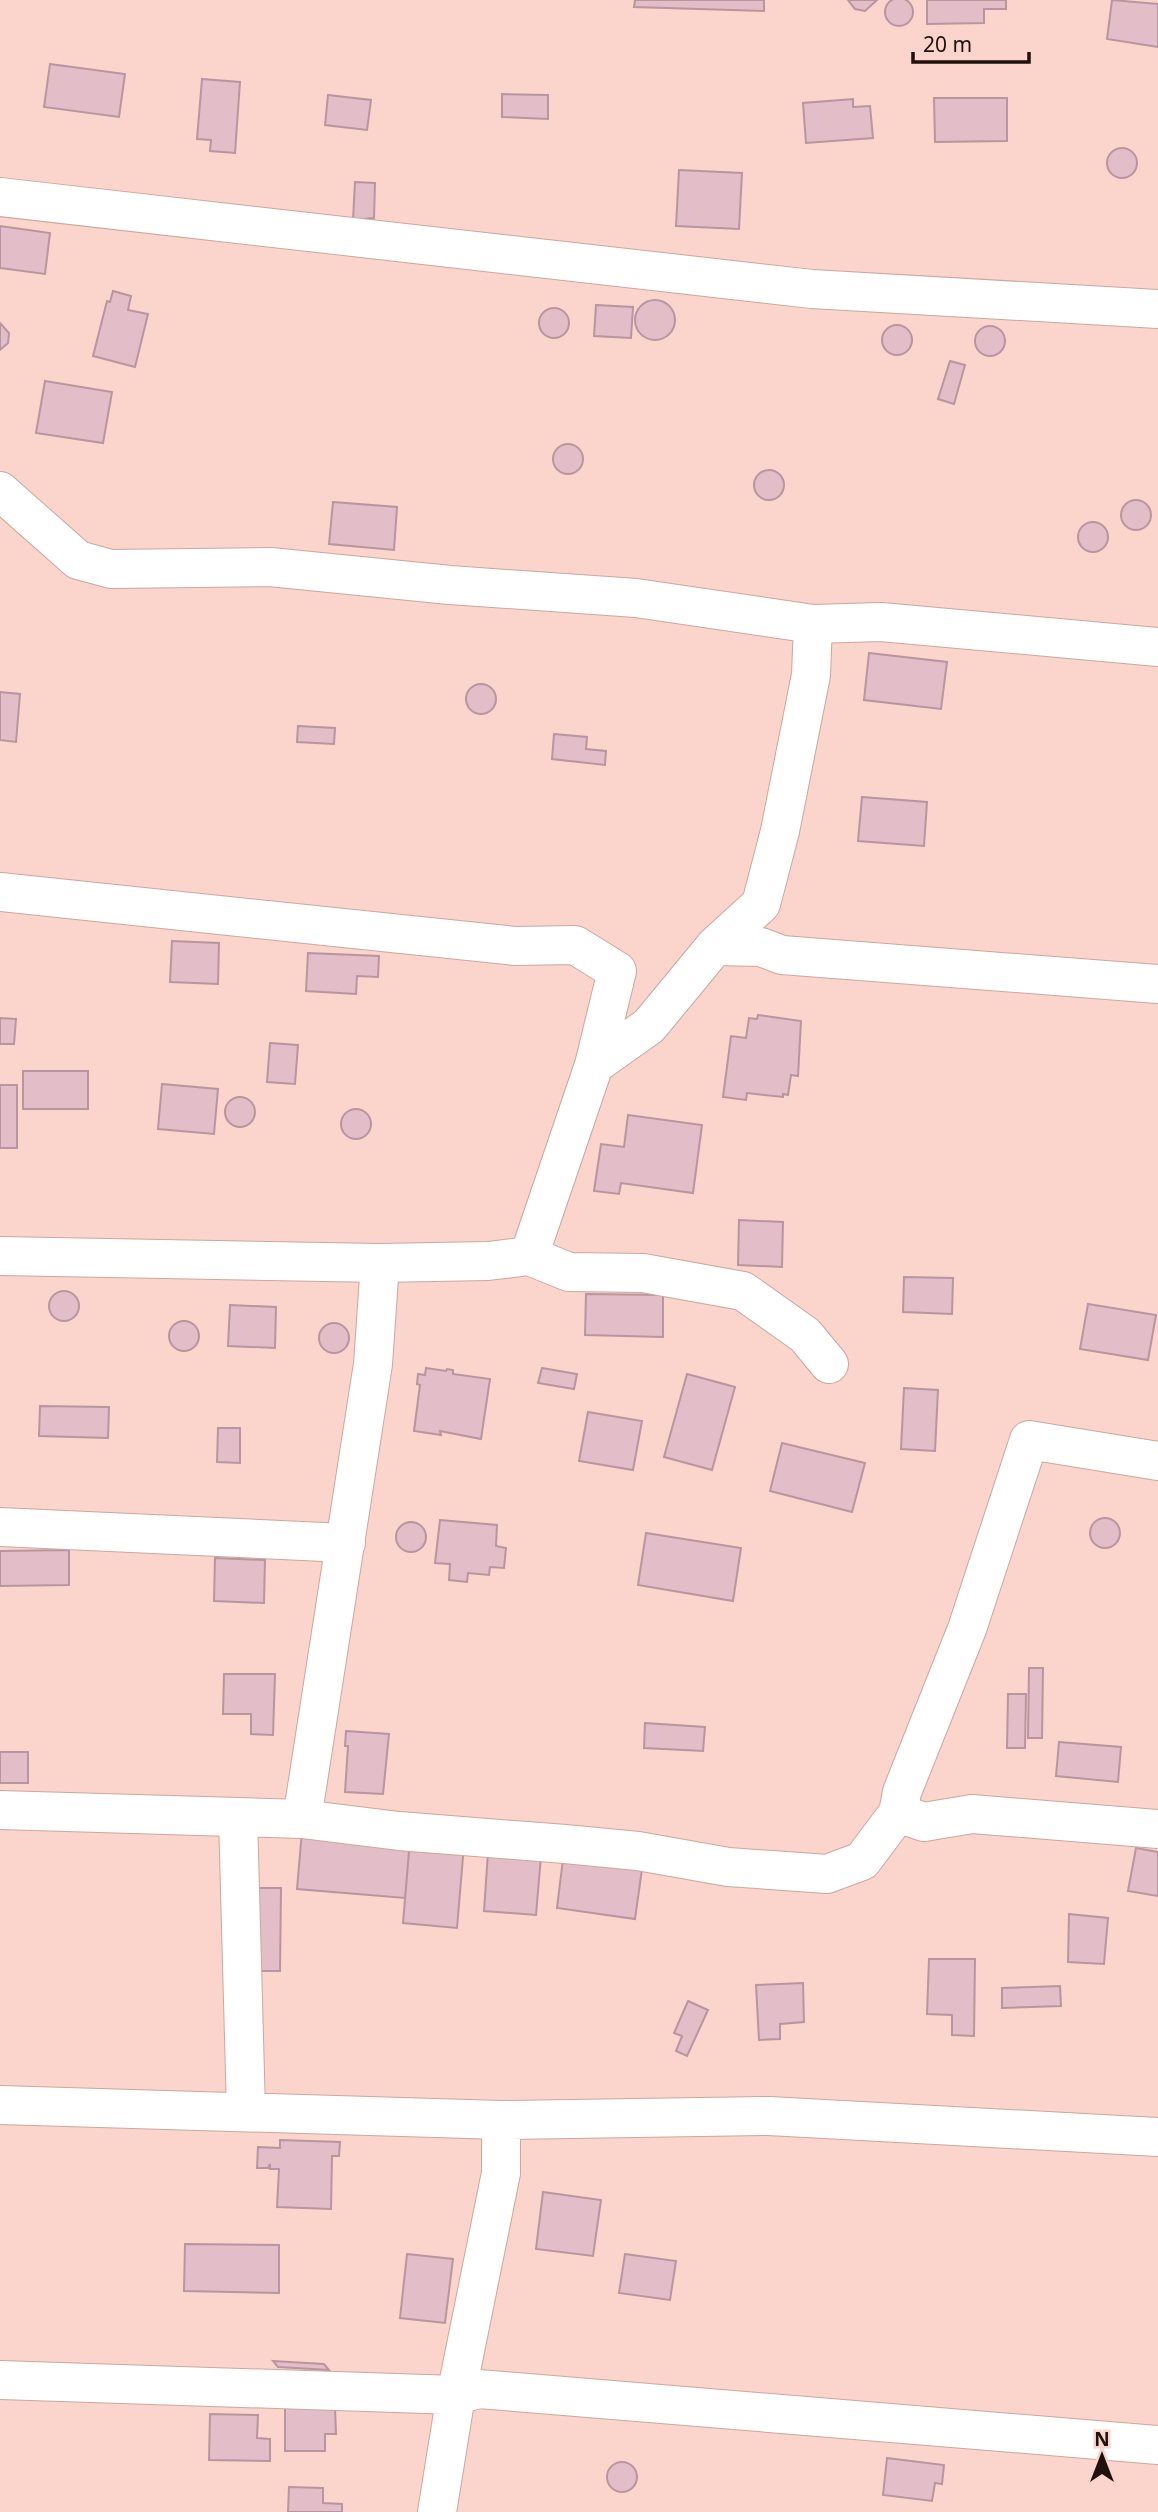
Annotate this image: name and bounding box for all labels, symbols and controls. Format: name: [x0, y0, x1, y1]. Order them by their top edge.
scale bar: [913, 21, 1028, 65]
text: 20 m: [923, 30, 972, 58]
north arrow: [1067, 2421, 1137, 2491]
text: N: [1094, 2426, 1110, 2452]

